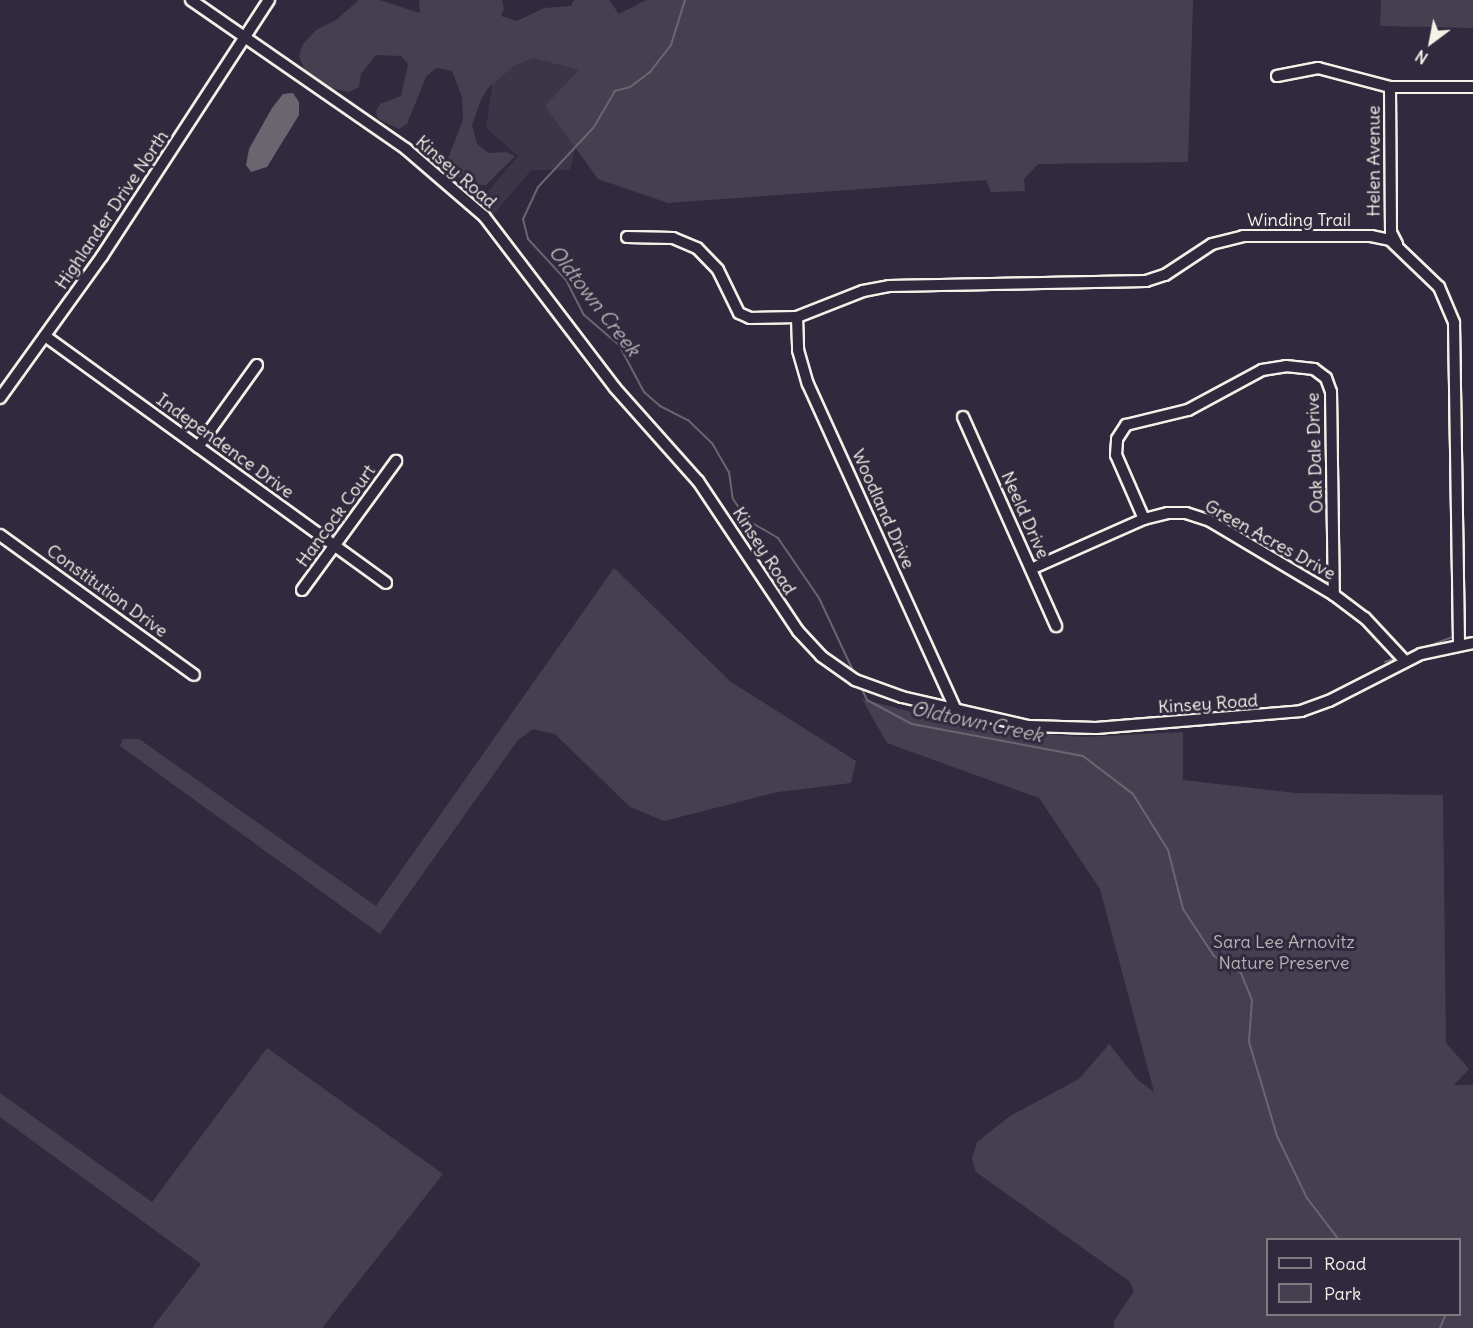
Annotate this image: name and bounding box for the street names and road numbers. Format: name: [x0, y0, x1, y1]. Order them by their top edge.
street label: Helen Avenue: [1363, 105, 1385, 217]
street label: Highlander Drive North: [51, 126, 173, 294]
street label: Kinsey Road: [411, 131, 501, 213]
street label: Winding Trail: [1247, 209, 1351, 231]
street label: Independence Drive: [152, 389, 298, 503]
street label: Oak Dale Drive: [1302, 392, 1328, 514]
street label: Woodland Drive: [847, 446, 919, 572]
street label: Hancock Court: [292, 461, 380, 571]
street label: Neeld Drive: [996, 468, 1054, 562]
street label: Green Acres Drive: [1201, 495, 1339, 585]
street label: Kinsey Road: [728, 503, 800, 599]
street label: Constitution Drive: [42, 540, 172, 642]
street label: Kinsey Road: [1157, 690, 1259, 718]

